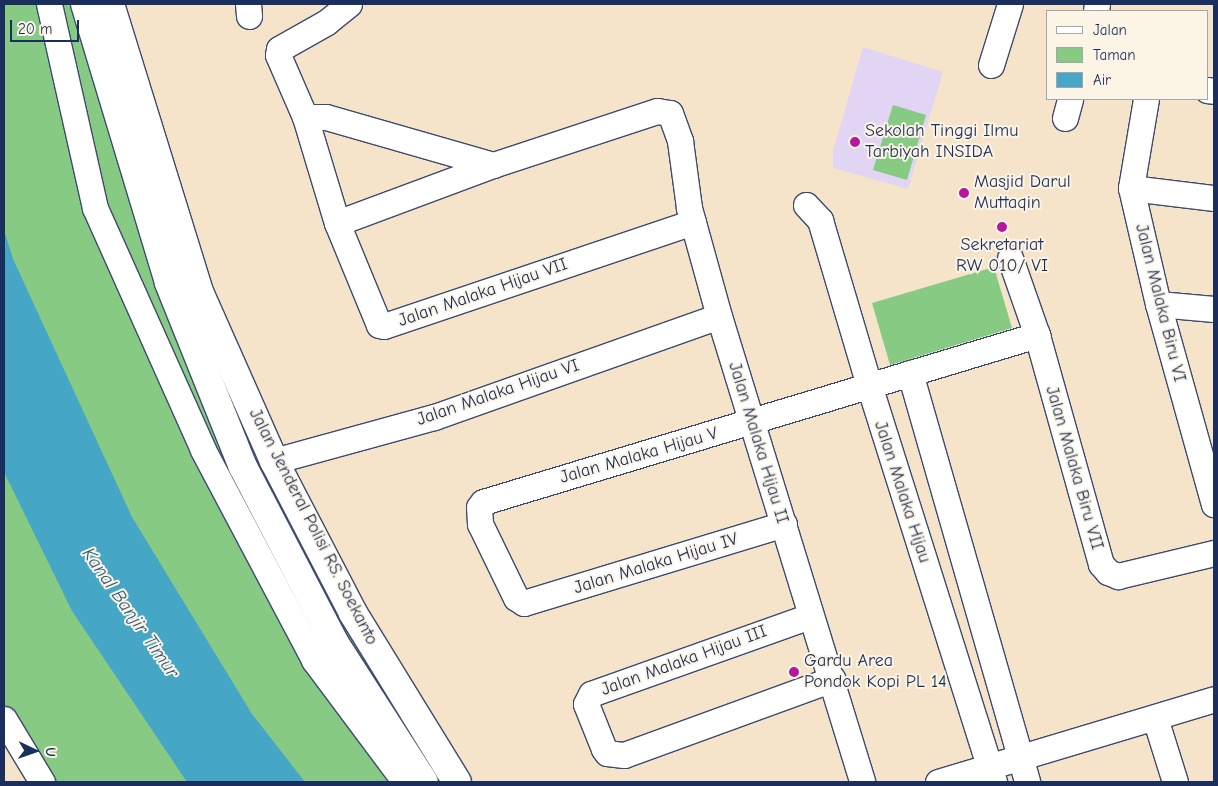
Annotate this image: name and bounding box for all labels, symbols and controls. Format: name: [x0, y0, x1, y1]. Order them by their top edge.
scale bar: [12, 10, 81, 42]
legend: [1046, 10, 1208, 100]
text: 20 m: [18, 20, 52, 38]
text: Jalan: [1093, 21, 1127, 39]
text: Taman: [1093, 46, 1136, 64]
text: Air: [1093, 71, 1111, 89]
place label: Sekolah Tinggi Ilmu Tarbiyah INSIDA: [865, 121, 1018, 163]
marker: Sekolah Tinggi Ilmu Tarbiyah INSIDA: [849, 136, 861, 148]
place label: Masjid Darul Muttaqin: [974, 172, 1071, 214]
marker: Masjid Darul Muttaqin: [958, 187, 970, 199]
marker: Sekretariat RW 010/ VI: [996, 221, 1008, 233]
street label: Jalan Malaka Biru VI: [1130, 222, 1190, 384]
place label: Sekretariat RW 010/ VI: [956, 235, 1048, 278]
street label: Jalan Malaka Hijau VII: [396, 254, 570, 332]
street label: Jalan Malaka Hijau VI: [414, 355, 582, 431]
street label: Jalan Malaka Hijau II: [723, 360, 793, 526]
street label: Jalan Malaka Biru VII: [1040, 384, 1108, 552]
street label: Jalan Jenderal Polisi RS. Soekanto: [244, 405, 382, 649]
street label: Jalan Malaka Hijau: [869, 418, 935, 566]
street label: Jalan Malaka Hijau V: [557, 423, 721, 489]
street label: Jalan Malaka Hijau IV: [571, 529, 741, 599]
water label: Kanal Banjir Timur: [77, 543, 183, 683]
street label: Jalan Malaka Hijau III: [598, 621, 770, 701]
place label: Gardu Area Pondok Kopi PL 14: [804, 651, 947, 694]
marker: Gardu Area Pondok Kopi PL 14: [788, 666, 800, 678]
north arrow: [10, 726, 60, 776]
text: U: [42, 747, 59, 757]

